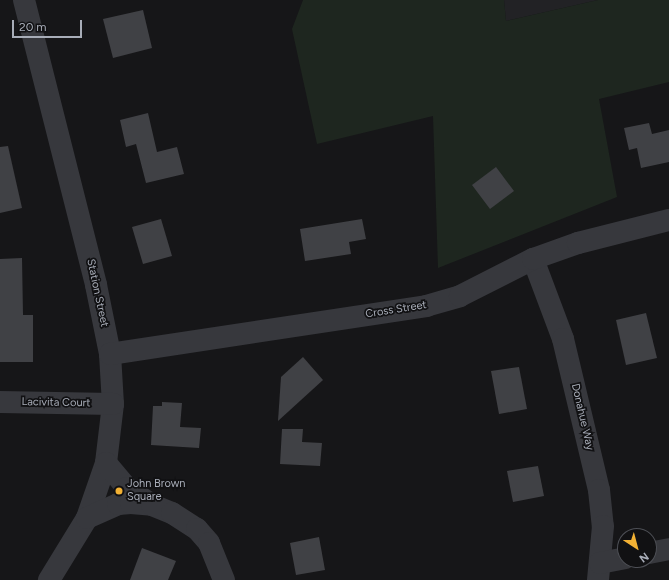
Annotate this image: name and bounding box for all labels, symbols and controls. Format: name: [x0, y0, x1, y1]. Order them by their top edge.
scale bar: [14, 12, 84, 38]
text: 20 m: [19, 20, 47, 34]
street label: Station Street: [83, 258, 111, 328]
street label: Cross Street: [364, 299, 428, 321]
street label: Donahue Way: [568, 382, 596, 452]
street label: Lacivita Court: [21, 396, 91, 410]
place label: John Brown Square: [127, 478, 185, 504]
marker: John Brown Square: [114, 486, 124, 496]
north arrow: [617, 528, 657, 568]
text: N: [637, 550, 651, 565]

